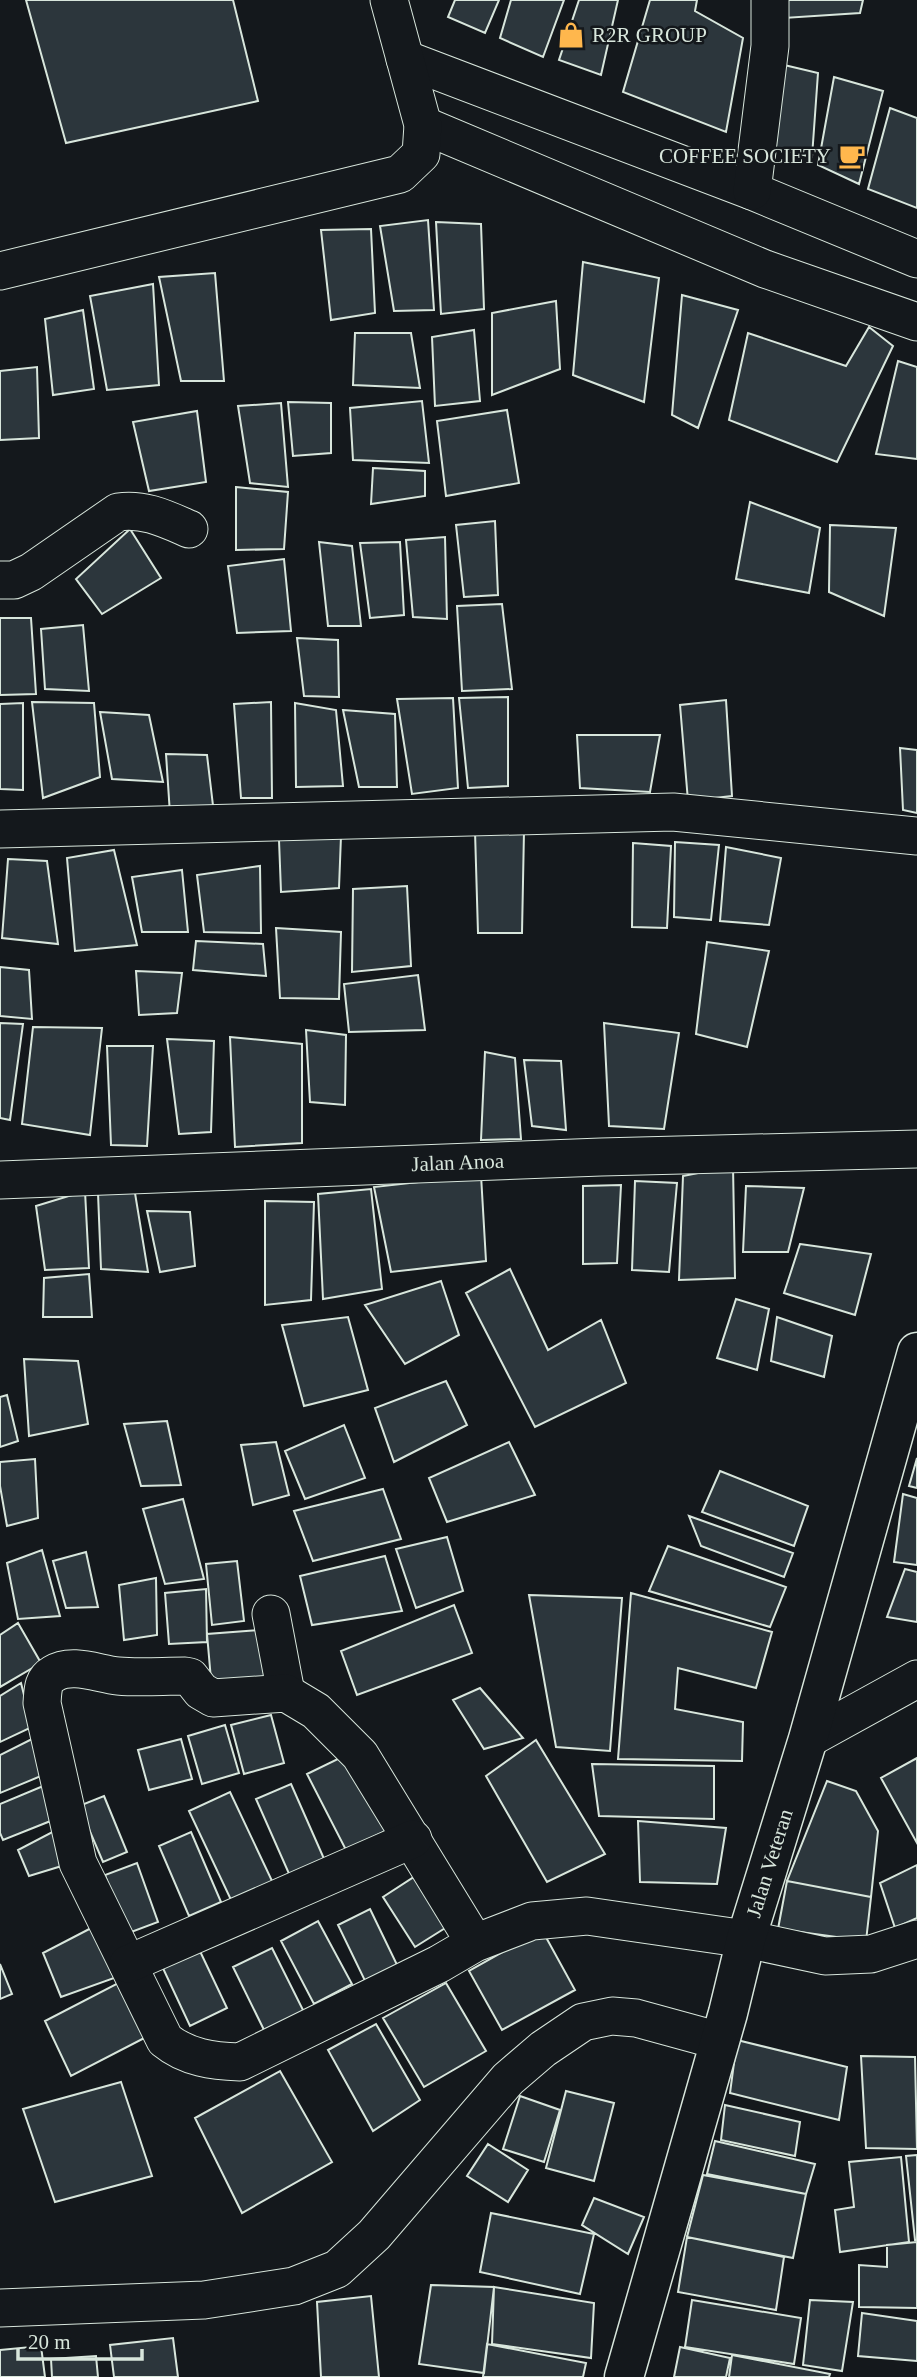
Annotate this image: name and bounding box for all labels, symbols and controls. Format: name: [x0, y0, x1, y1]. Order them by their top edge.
shop icon: R2R GROUP: [556, 20, 586, 50]
place label: R2R GROUP: [592, 23, 707, 47]
cafe icon: COFFEE SOCIETY: [837, 141, 867, 171]
place label: COFFEE SOCIETY: [659, 144, 831, 168]
street label: Jalan Anoa: [411, 1149, 505, 1176]
street label: Jalan Veteran: [741, 1806, 798, 1920]
scale bar: [18, 2318, 142, 2362]
text: 20 m: [28, 2330, 71, 2354]

